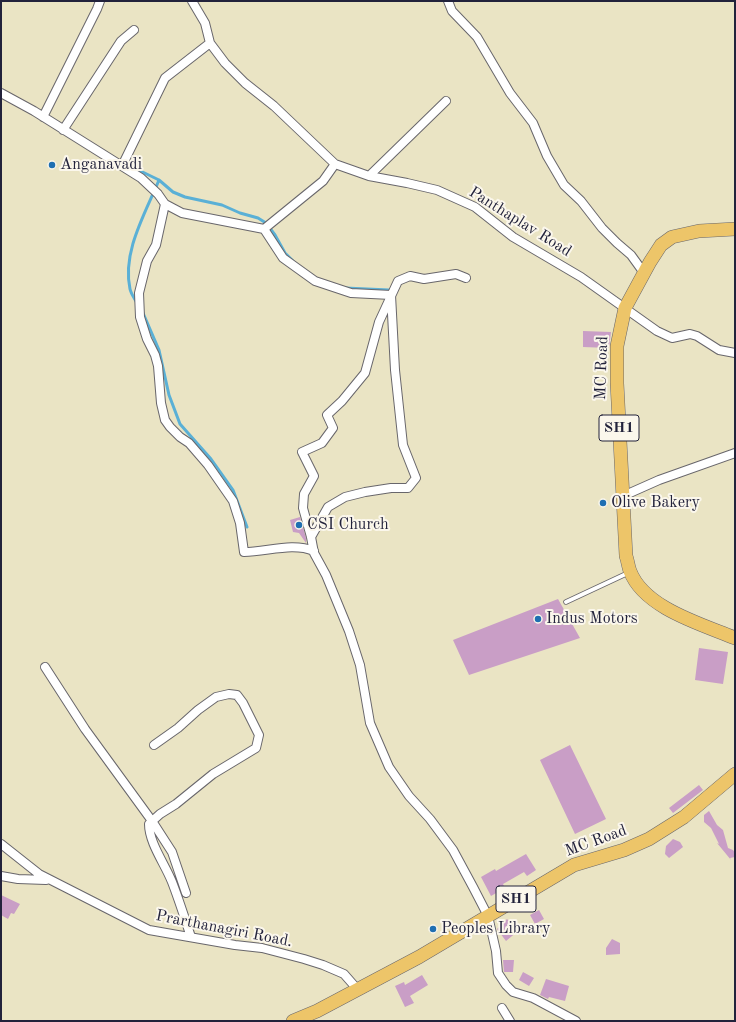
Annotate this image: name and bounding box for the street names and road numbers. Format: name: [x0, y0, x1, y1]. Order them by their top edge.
street label: Panthaplav Road: [465, 183, 575, 261]
street label: MC Road: [591, 336, 613, 400]
road number: SH1: [599, 415, 639, 441]
street label: MC Road: [563, 821, 629, 861]
road number: SH1: [496, 886, 536, 912]
street label: Prarthanagiri Road.: [154, 906, 294, 952]

